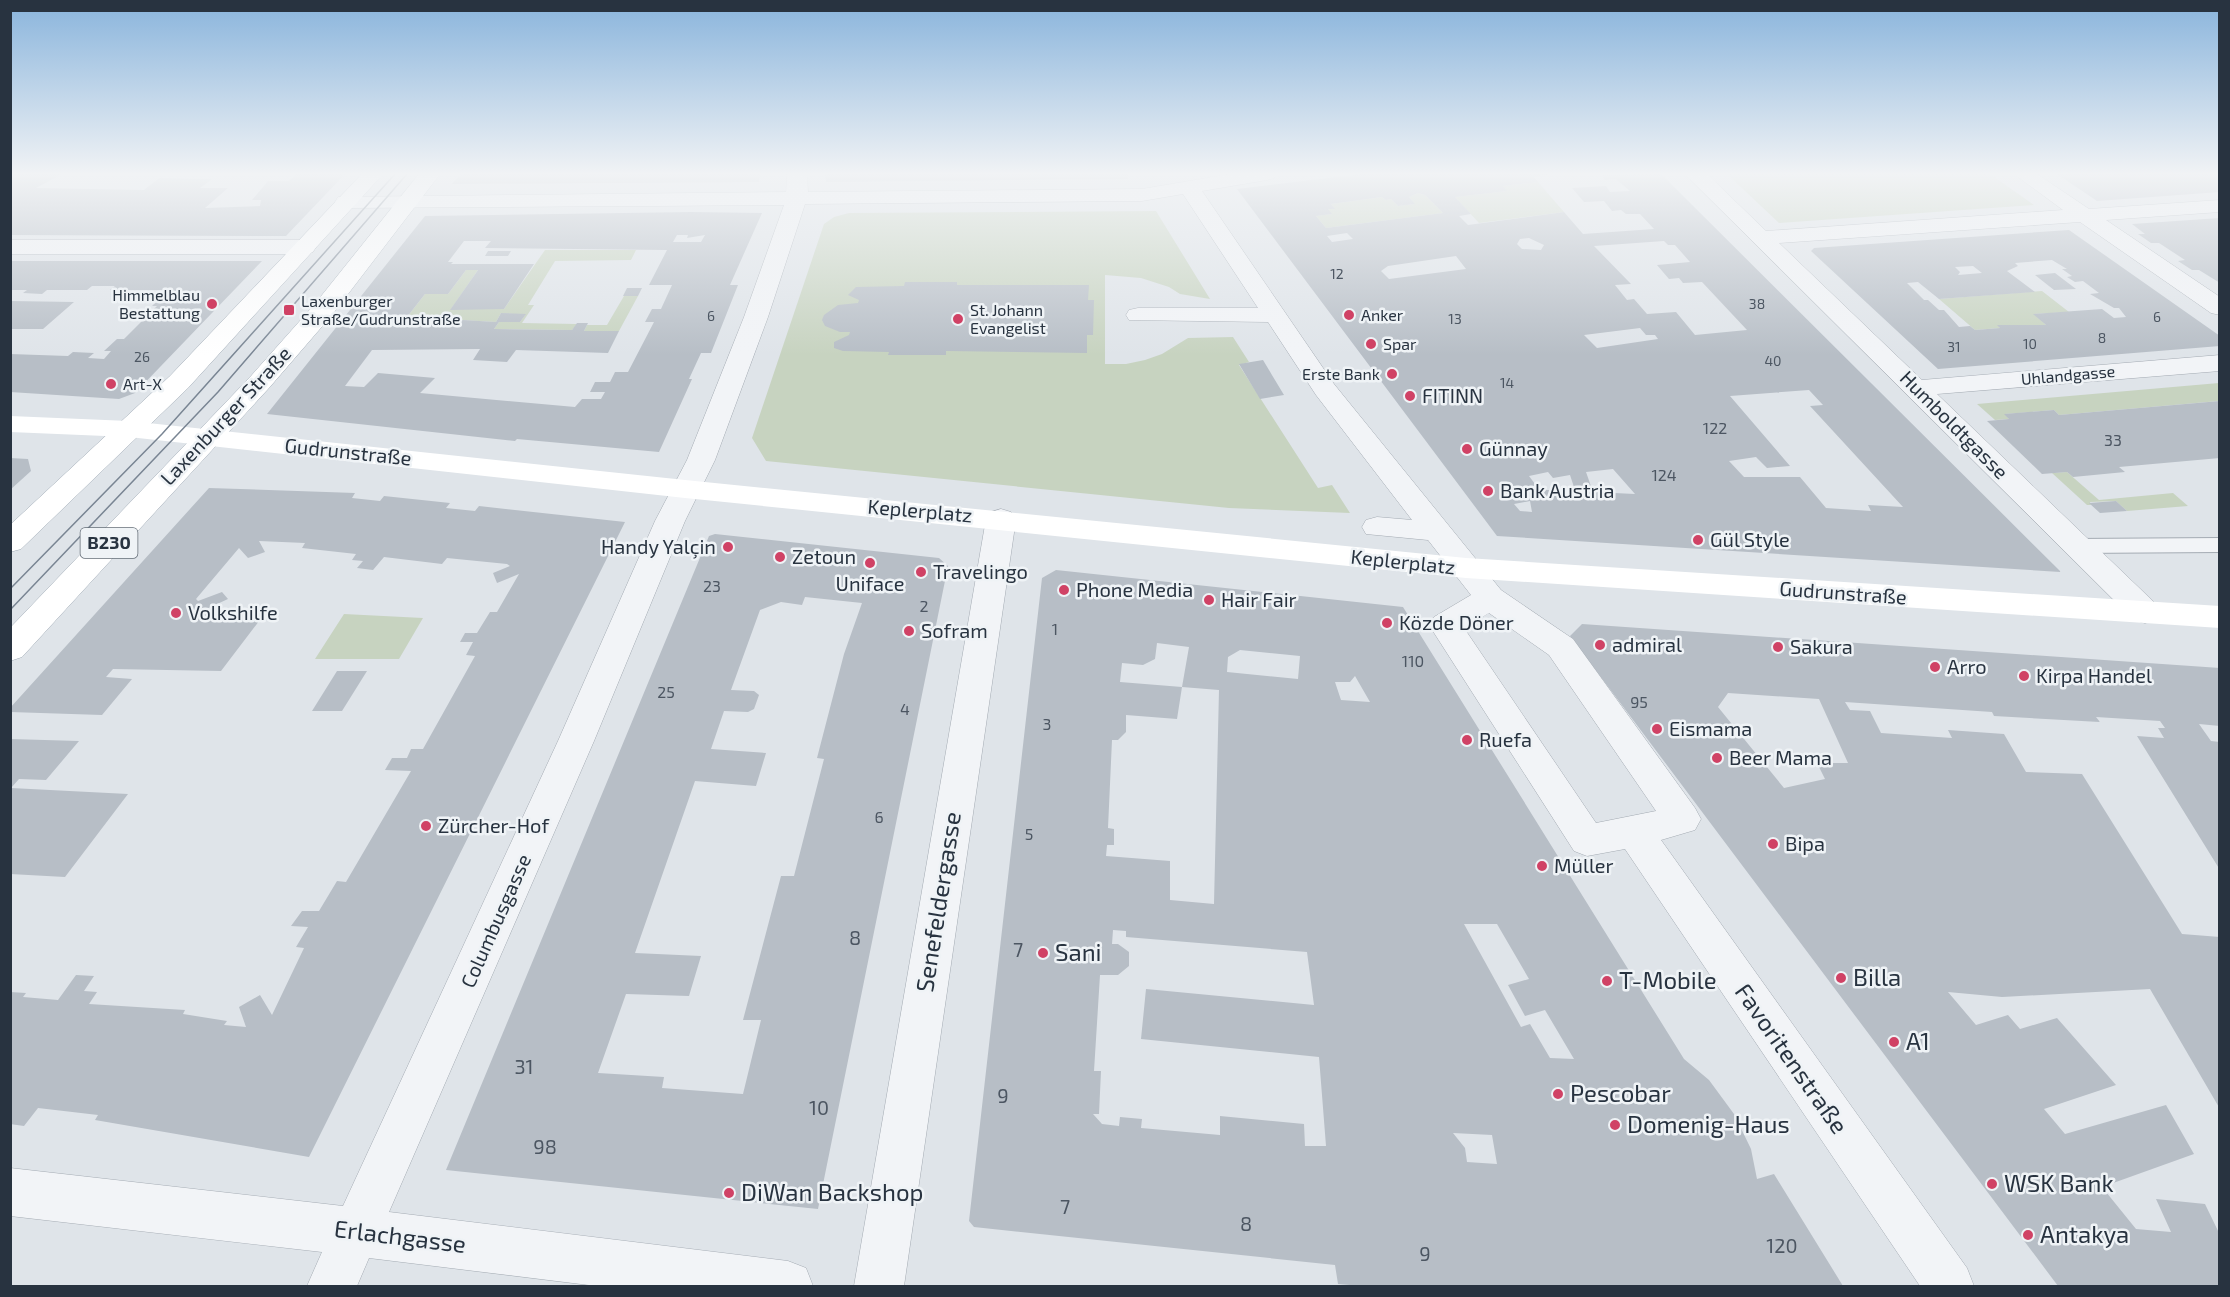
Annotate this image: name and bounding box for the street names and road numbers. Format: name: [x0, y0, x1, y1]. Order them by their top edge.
street label: Laxenburger Straße: [155, 341, 296, 490]
street label: Uhlandgasse: [2020, 361, 2116, 388]
street label: Humboldtgasse: [1896, 365, 2014, 483]
street label: Gudrunstraße: [283, 432, 413, 470]
street label: Keplerplatz: [867, 493, 973, 527]
road number: B230: [80, 528, 138, 558]
street label: Keplerplatz: [1350, 544, 1457, 578]
street label: Gudrunstraße: [1779, 576, 1907, 608]
street label: Senefeldergasse: [909, 810, 966, 994]
street label: Columbusgasse: [455, 850, 535, 991]
street label: Favoritenstraße: [1730, 978, 1855, 1139]
street label: Erlachgasse: [333, 1213, 468, 1258]

